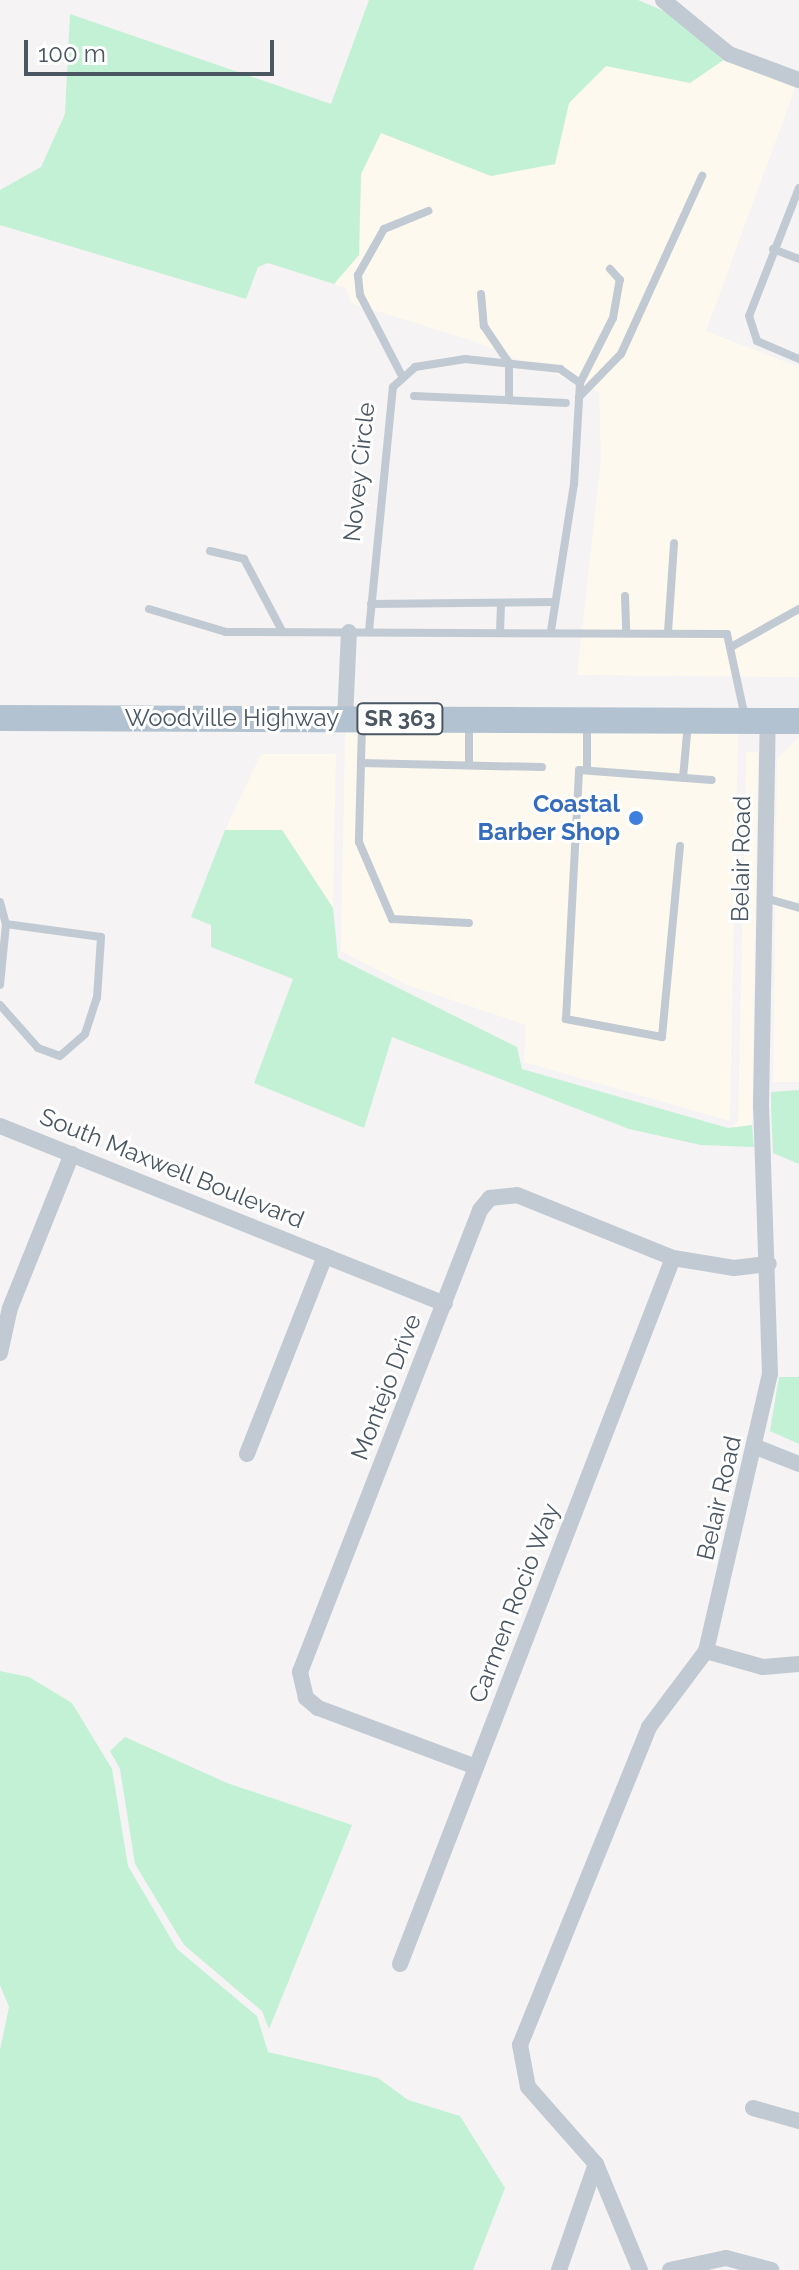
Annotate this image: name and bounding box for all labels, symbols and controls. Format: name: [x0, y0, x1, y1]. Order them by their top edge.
scale bar: [28, 24, 278, 74]
text: 100 m: [38, 39, 106, 68]
street label: Novey Circle: [337, 400, 381, 544]
road number: SR 363: [356, 701, 444, 737]
street label: Woodville Highway: [125, 704, 339, 732]
place label: Coastal Barber Shop: [477, 790, 620, 846]
street label: Belair Road: [725, 795, 757, 923]
marker: Coastal Barber Shop: [627, 809, 645, 827]
street label: South Maxwell Boulevard: [35, 1102, 309, 1234]
street label: Montejo Drive: [345, 1310, 427, 1464]
street label: Belair Road: [691, 1433, 747, 1563]
street label: Carmen Rocio Way: [463, 1499, 565, 1707]

